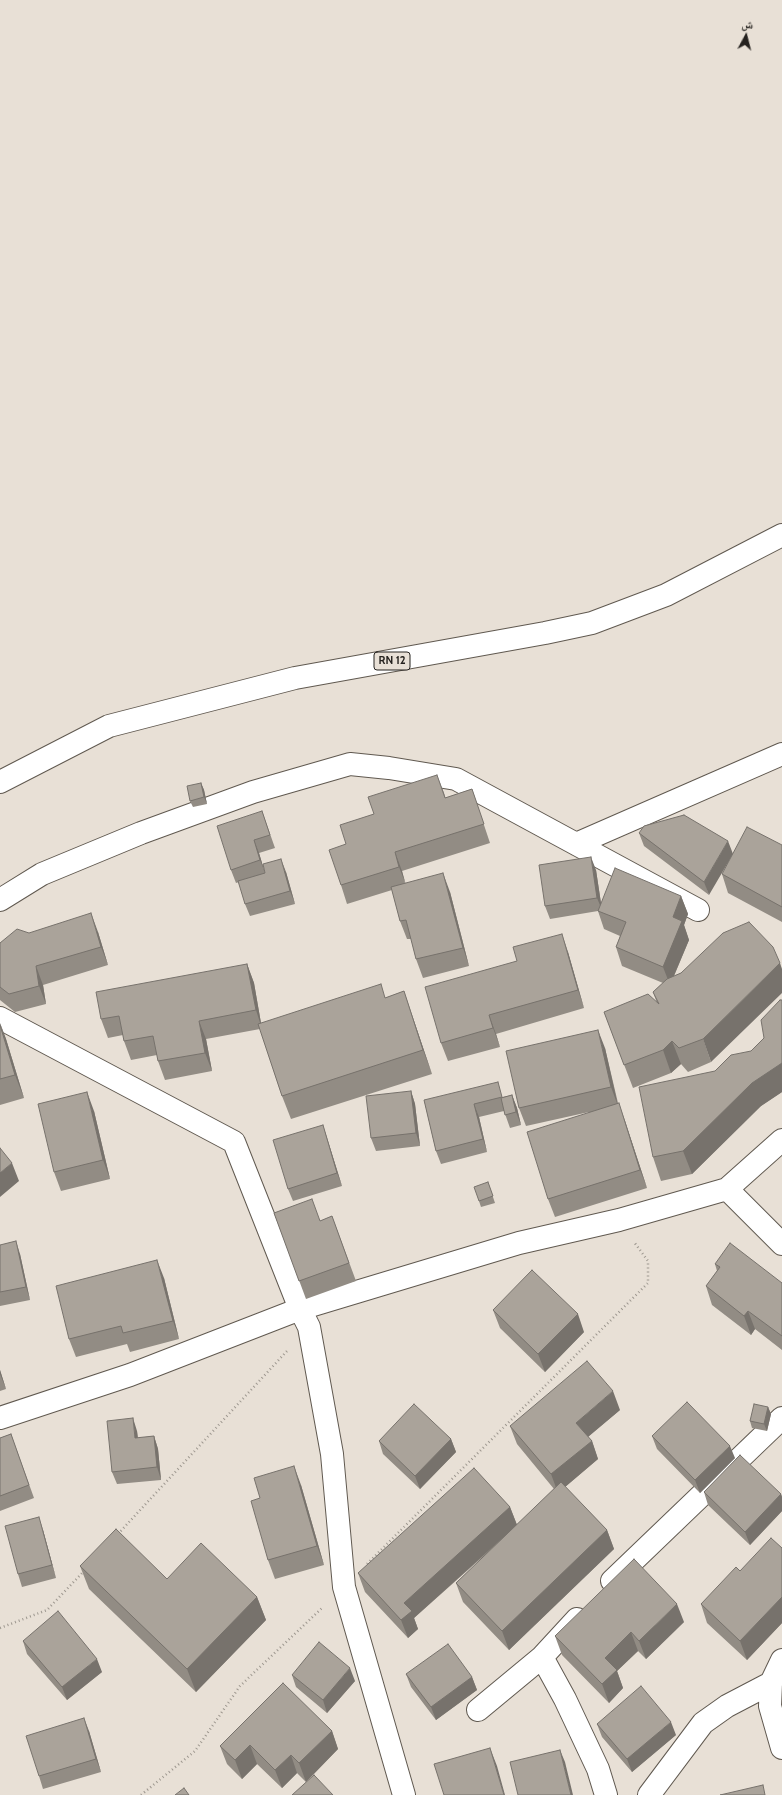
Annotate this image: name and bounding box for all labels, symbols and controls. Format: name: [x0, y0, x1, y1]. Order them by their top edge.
north arrow: [726, 16, 766, 56]
text: ش: [741, 16, 754, 32]
road number: RN 12: [374, 652, 410, 670]

